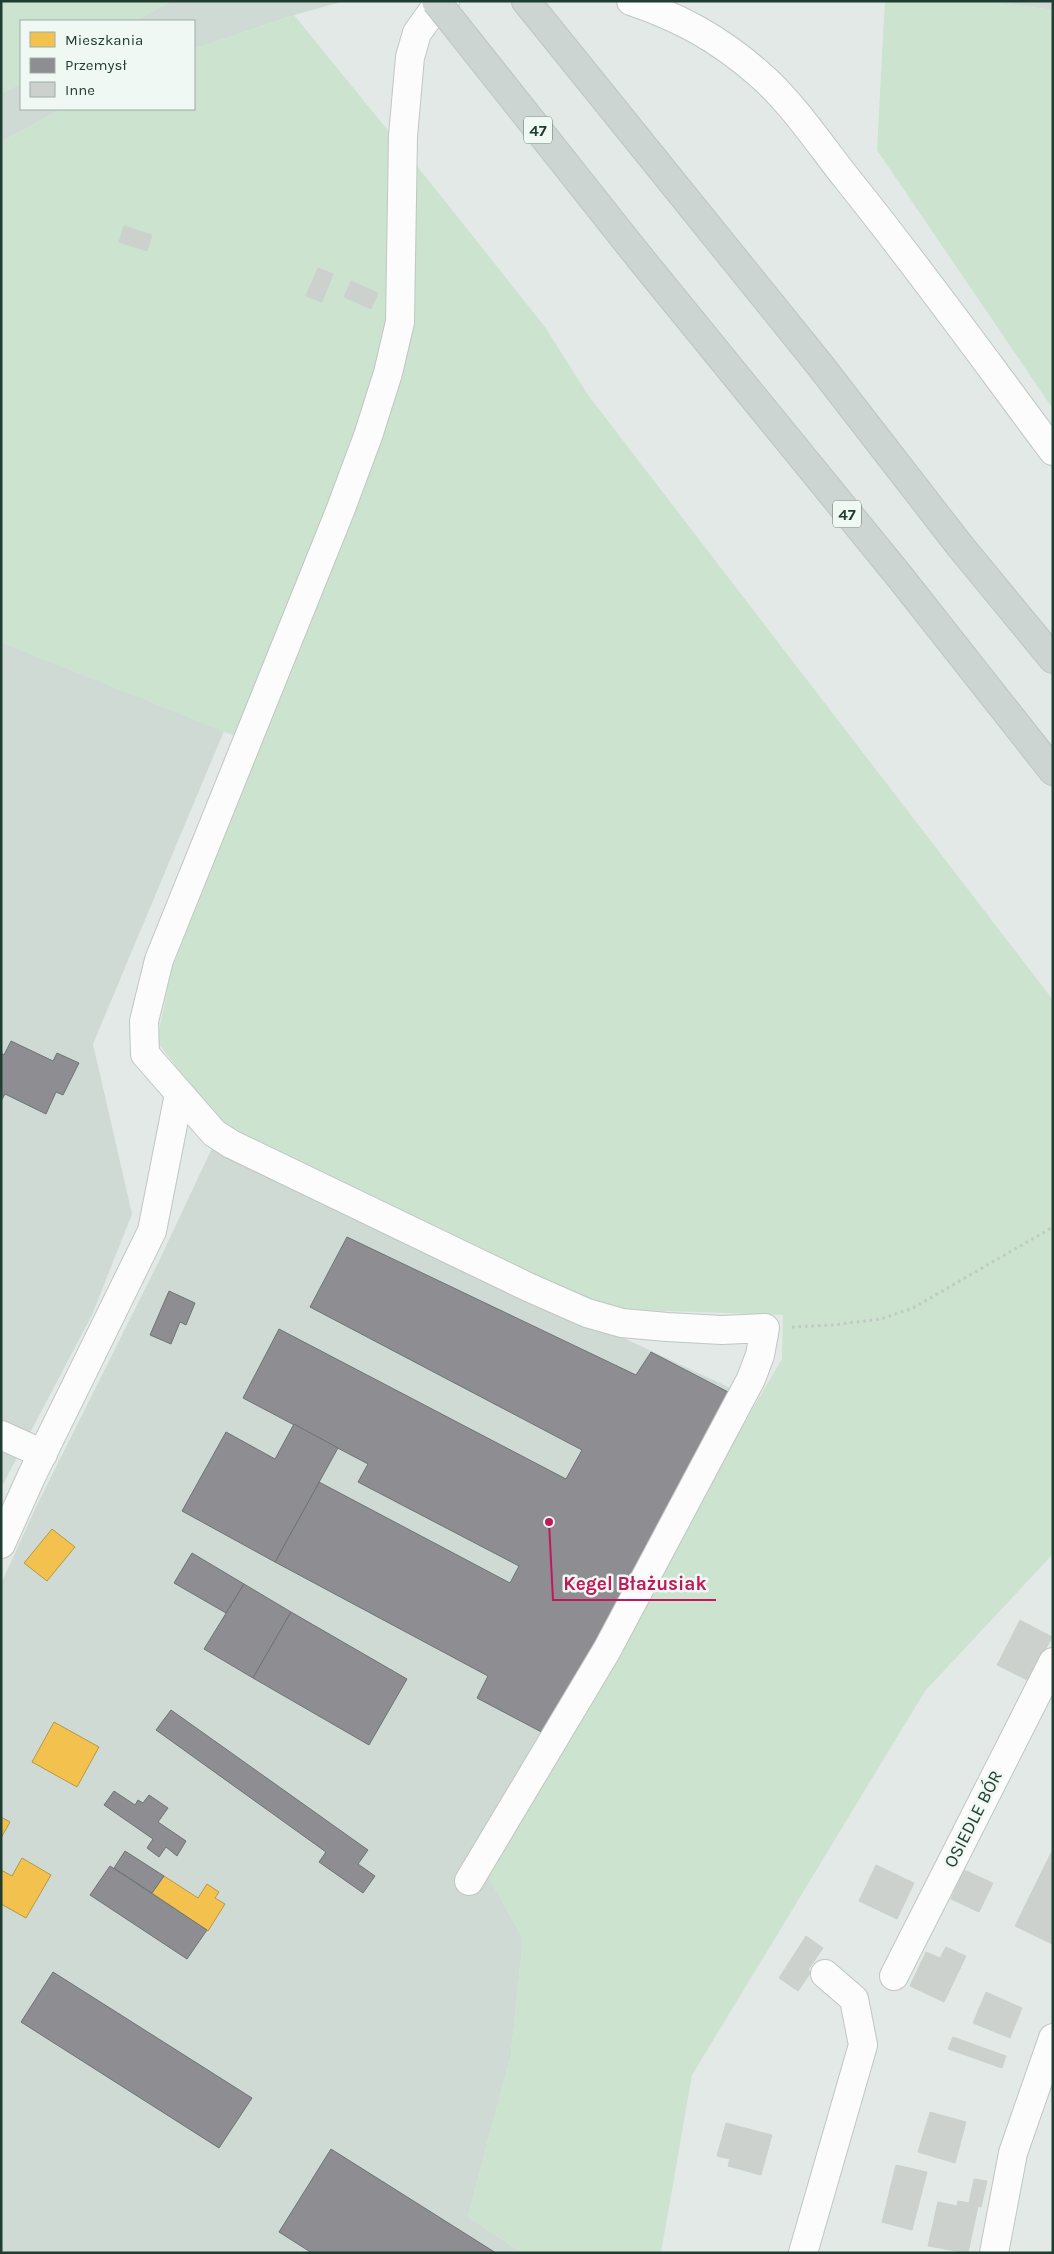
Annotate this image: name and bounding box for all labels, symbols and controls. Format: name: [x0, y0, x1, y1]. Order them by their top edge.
legend: [20, 20, 195, 110]
text: Mieszkania: [65, 31, 143, 49]
text: Przemysł: [65, 56, 127, 74]
text: Inne: [65, 81, 95, 99]
road number: 47: [524, 116, 552, 144]
road number: 47: [833, 500, 861, 528]
callout: Kegel Błażusiak: [553, 1566, 716, 1600]
text: Kegel Błażusiak: [563, 1573, 707, 1595]
street label: OSIEDLE BÓR: [938, 1766, 1007, 1871]

